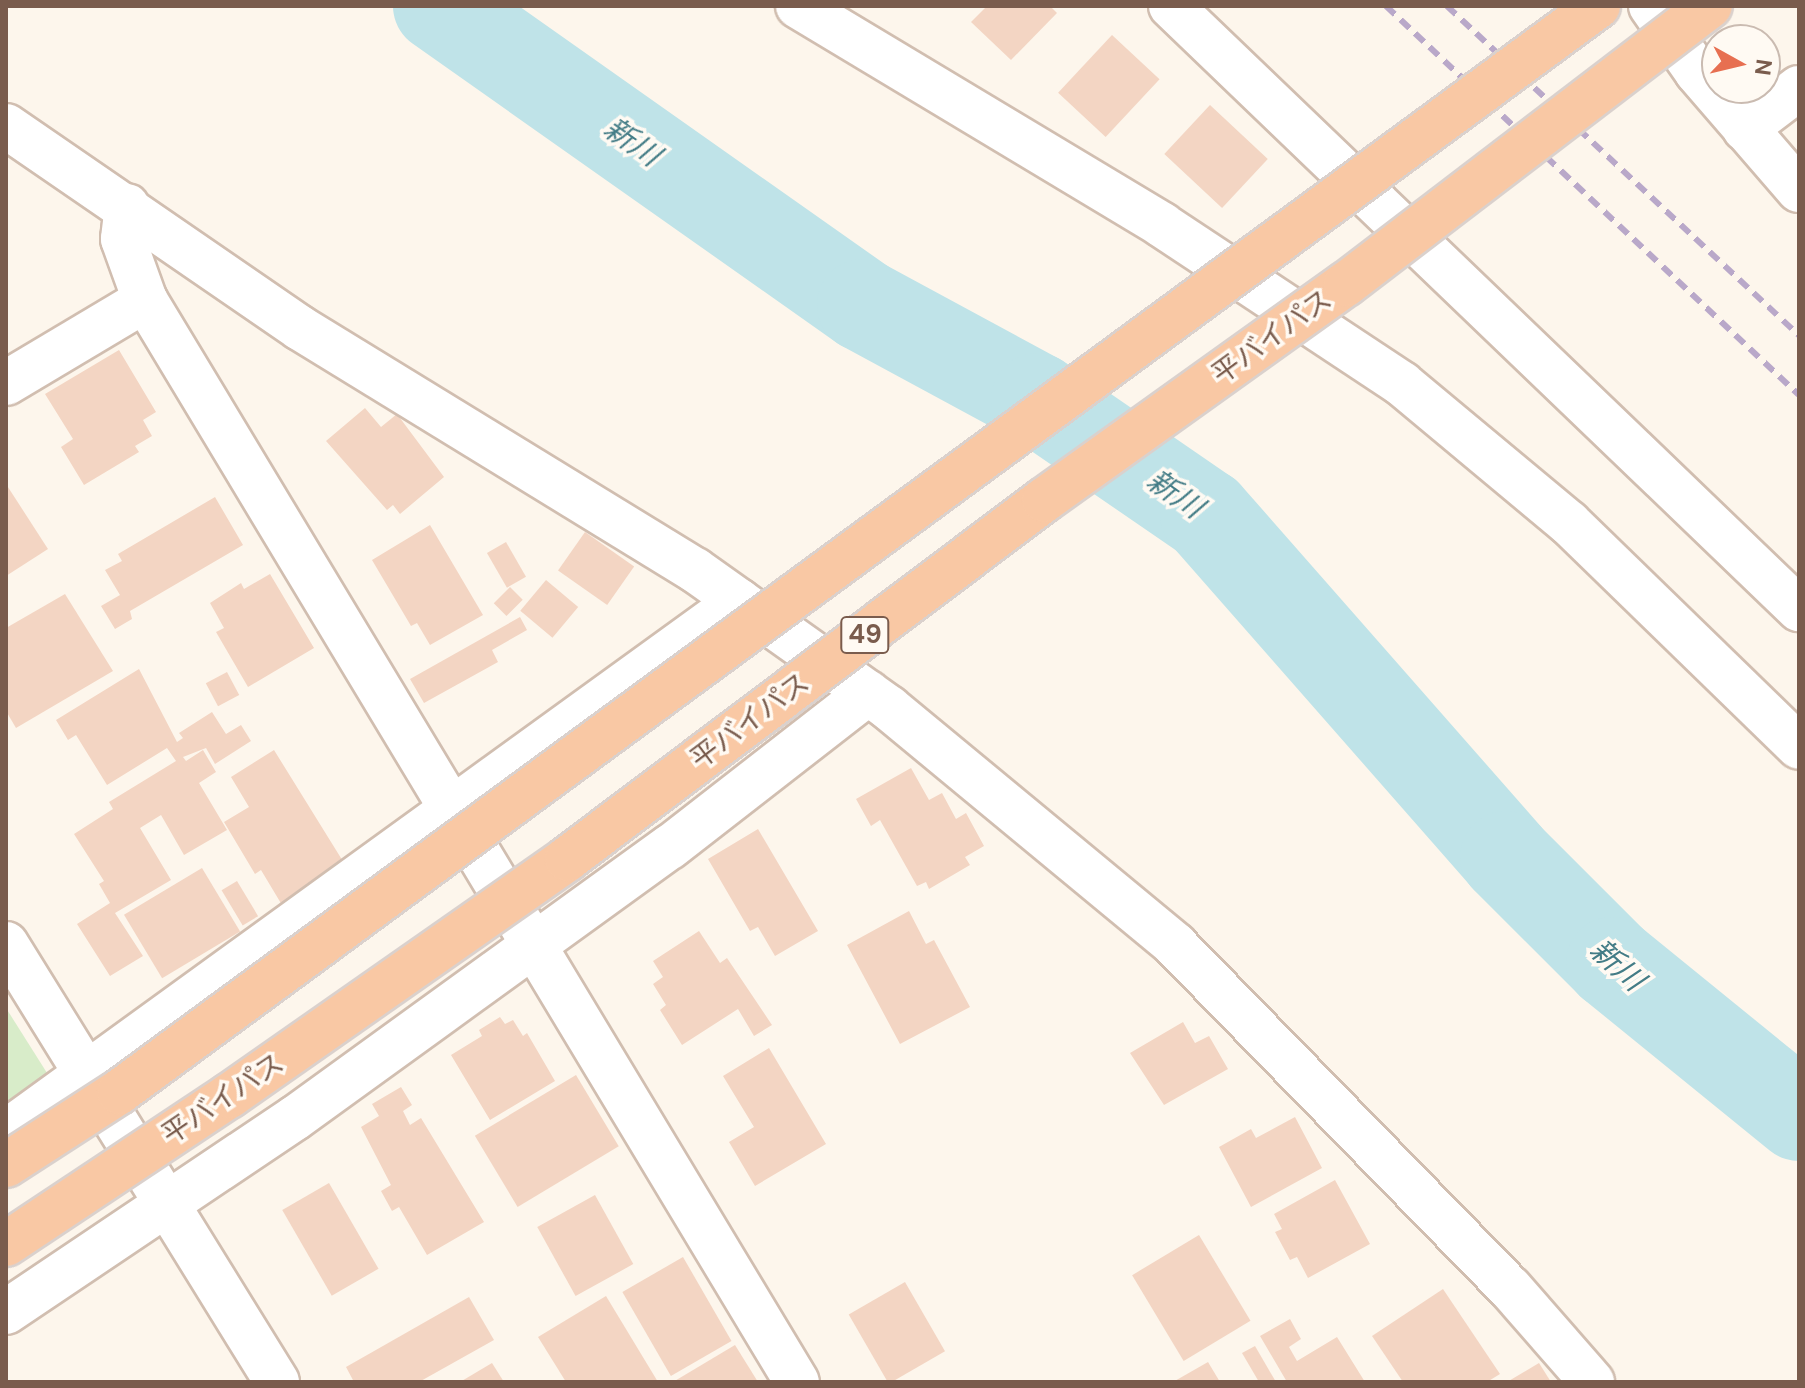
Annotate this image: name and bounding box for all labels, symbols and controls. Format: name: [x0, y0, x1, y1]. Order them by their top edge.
north arrow: [1701, 24, 1781, 104]
text: N: [1748, 57, 1779, 77]
water label: 新川: [597, 110, 667, 174]
street label: 平バイパス: [1205, 282, 1339, 392]
water label: 新川: [1140, 462, 1210, 526]
road number: 49: [839, 613, 891, 657]
street label: 平バイパス: [684, 665, 816, 777]
water label: 新川: [1583, 932, 1651, 998]
street label: 平バイパス: [156, 1046, 290, 1152]

